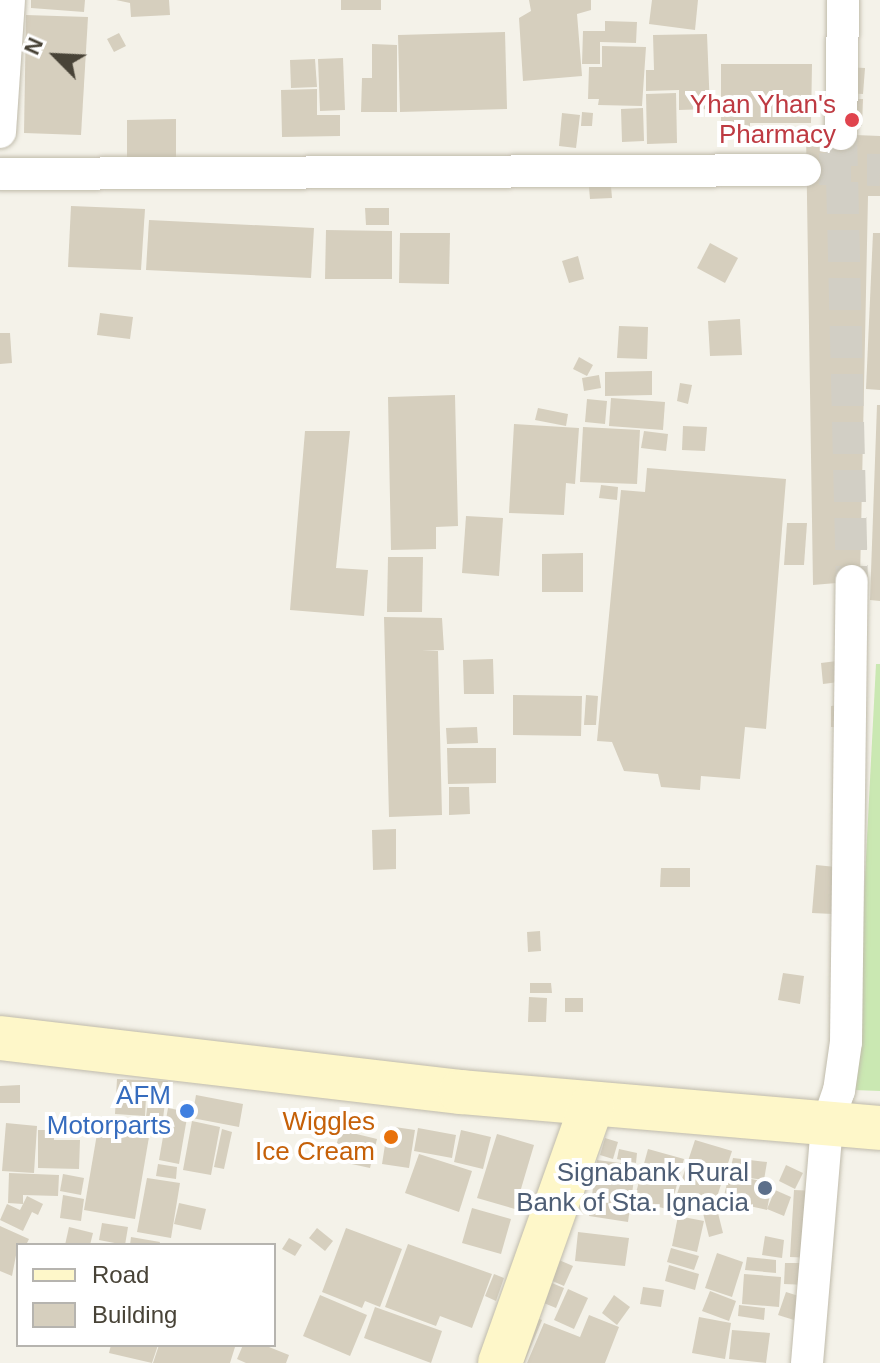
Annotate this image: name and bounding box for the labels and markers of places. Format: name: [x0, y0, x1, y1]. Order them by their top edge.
place label: Yhan Yhan's Pharmacy: [689, 89, 836, 150]
marker: Yhan Yhan's Pharmacy: [843, 111, 861, 129]
place label: AFM Motorparts: [47, 1080, 171, 1142]
marker: AFM Motorparts: [178, 1102, 196, 1120]
place label: Wiggles Ice Cream: [255, 1106, 375, 1168]
marker: Wiggles Ice Cream: [382, 1128, 400, 1146]
place label: Signabank Rural Bank of Sta. Ignacia: [516, 1157, 749, 1218]
marker: Signabank Rural Bank of Sta. Ignacia: [756, 1179, 774, 1197]

